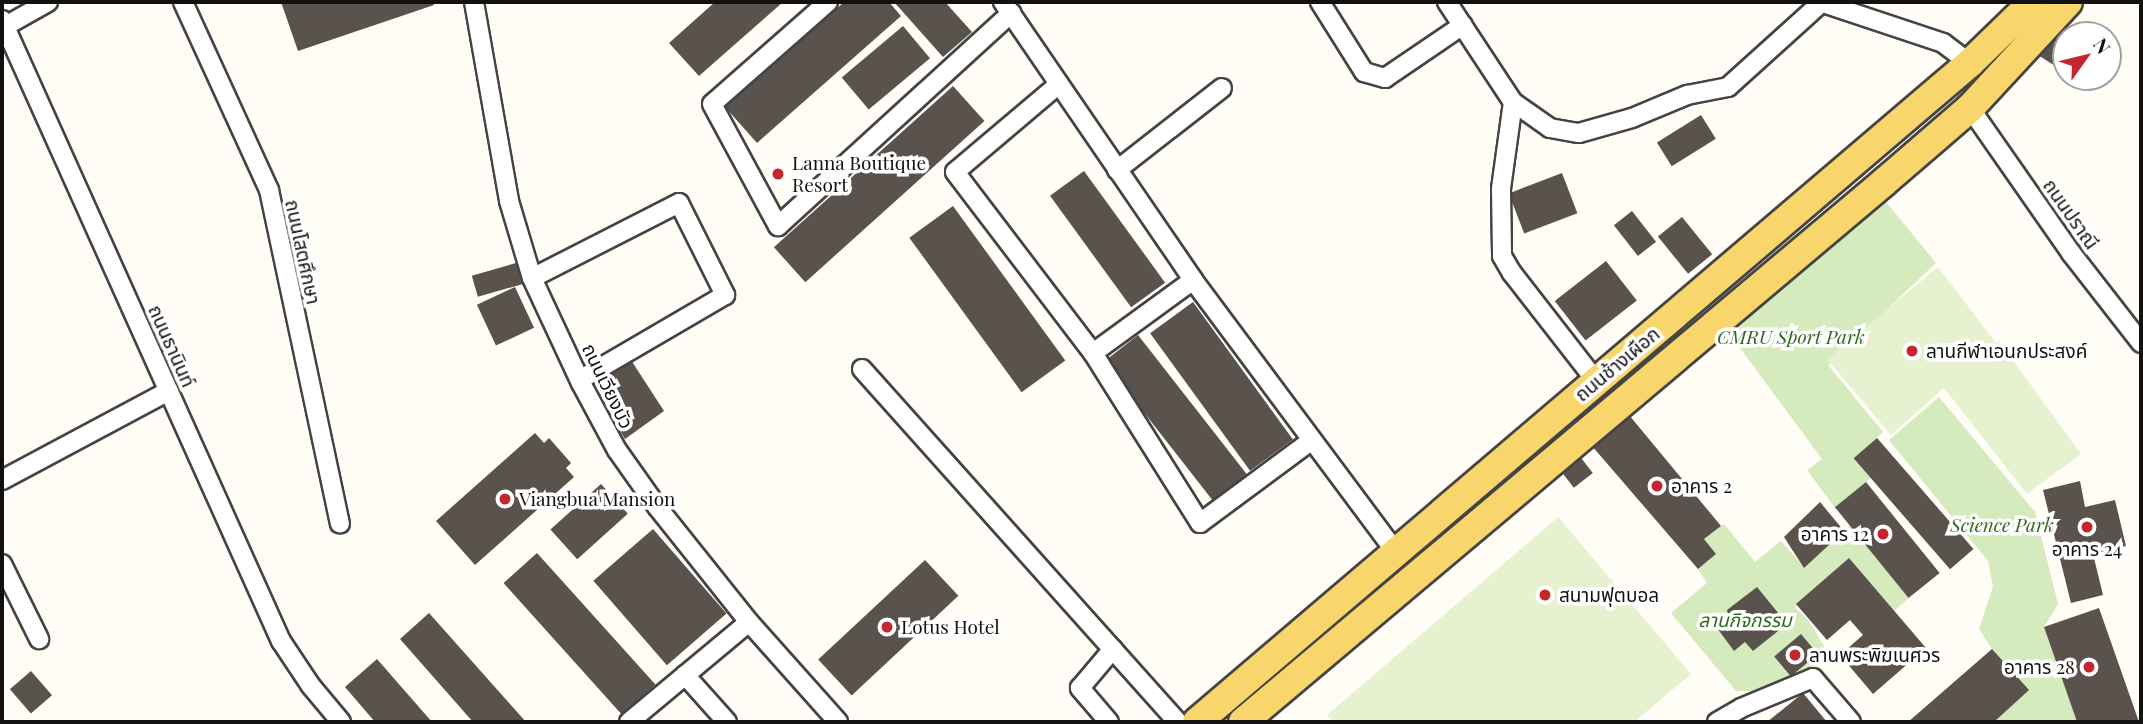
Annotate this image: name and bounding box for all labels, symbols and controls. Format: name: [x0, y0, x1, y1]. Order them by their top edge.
north arrow: [2052, 21, 2122, 91]
text: N: [2088, 32, 2117, 58]
place label: Lanna Boutique Resort: [792, 152, 926, 196]
marker: Lanna Boutique Resort: [770, 166, 786, 182]
street label: ถนนปราณี: [2039, 174, 2103, 254]
street label: ถนนโสตศึกษา: [281, 198, 325, 306]
street label: ถนนธานินท์: [144, 301, 200, 391]
street label: ถนนช้างเผือก: [1570, 322, 1664, 406]
park label: CMRU Sport Park: [1717, 326, 1865, 348]
street label: ถนนเวียงบัว: [578, 340, 638, 432]
place label: ลานกีฬาเอนกประสงค์: [1926, 340, 2087, 362]
marker: ลานกีฬาเอนกประสงค์: [1904, 343, 1920, 359]
place label: อาคาร 2: [1671, 475, 1732, 497]
marker: อาคาร 2: [1649, 478, 1665, 494]
place label: Viangbua Mansion: [519, 488, 676, 510]
marker: Viangbua Mansion: [497, 491, 513, 507]
park label: Science Park: [1950, 514, 2054, 536]
marker: อาคาร 24: [2079, 519, 2095, 535]
place label: อาคาร 12: [1801, 523, 1869, 545]
marker: อาคาร 12: [1875, 526, 1891, 542]
place label: อาคาร 24: [2052, 538, 2122, 560]
place label: สนามฟุตบอล: [1559, 584, 1659, 606]
marker: สนามฟุตบอล: [1537, 587, 1553, 603]
park label: ลานกิจกรรม: [1698, 609, 1792, 631]
place label: Lotus Hotel: [901, 616, 1000, 638]
marker: Lotus Hotel: [879, 619, 895, 635]
place label: ลานพระพิฆเนศวร: [1809, 644, 1940, 666]
marker: ลานพระพิฆเนศวร: [1787, 647, 1803, 663]
place label: อาคาร 28: [2004, 656, 2075, 678]
marker: อาคาร 28: [2081, 659, 2097, 675]

